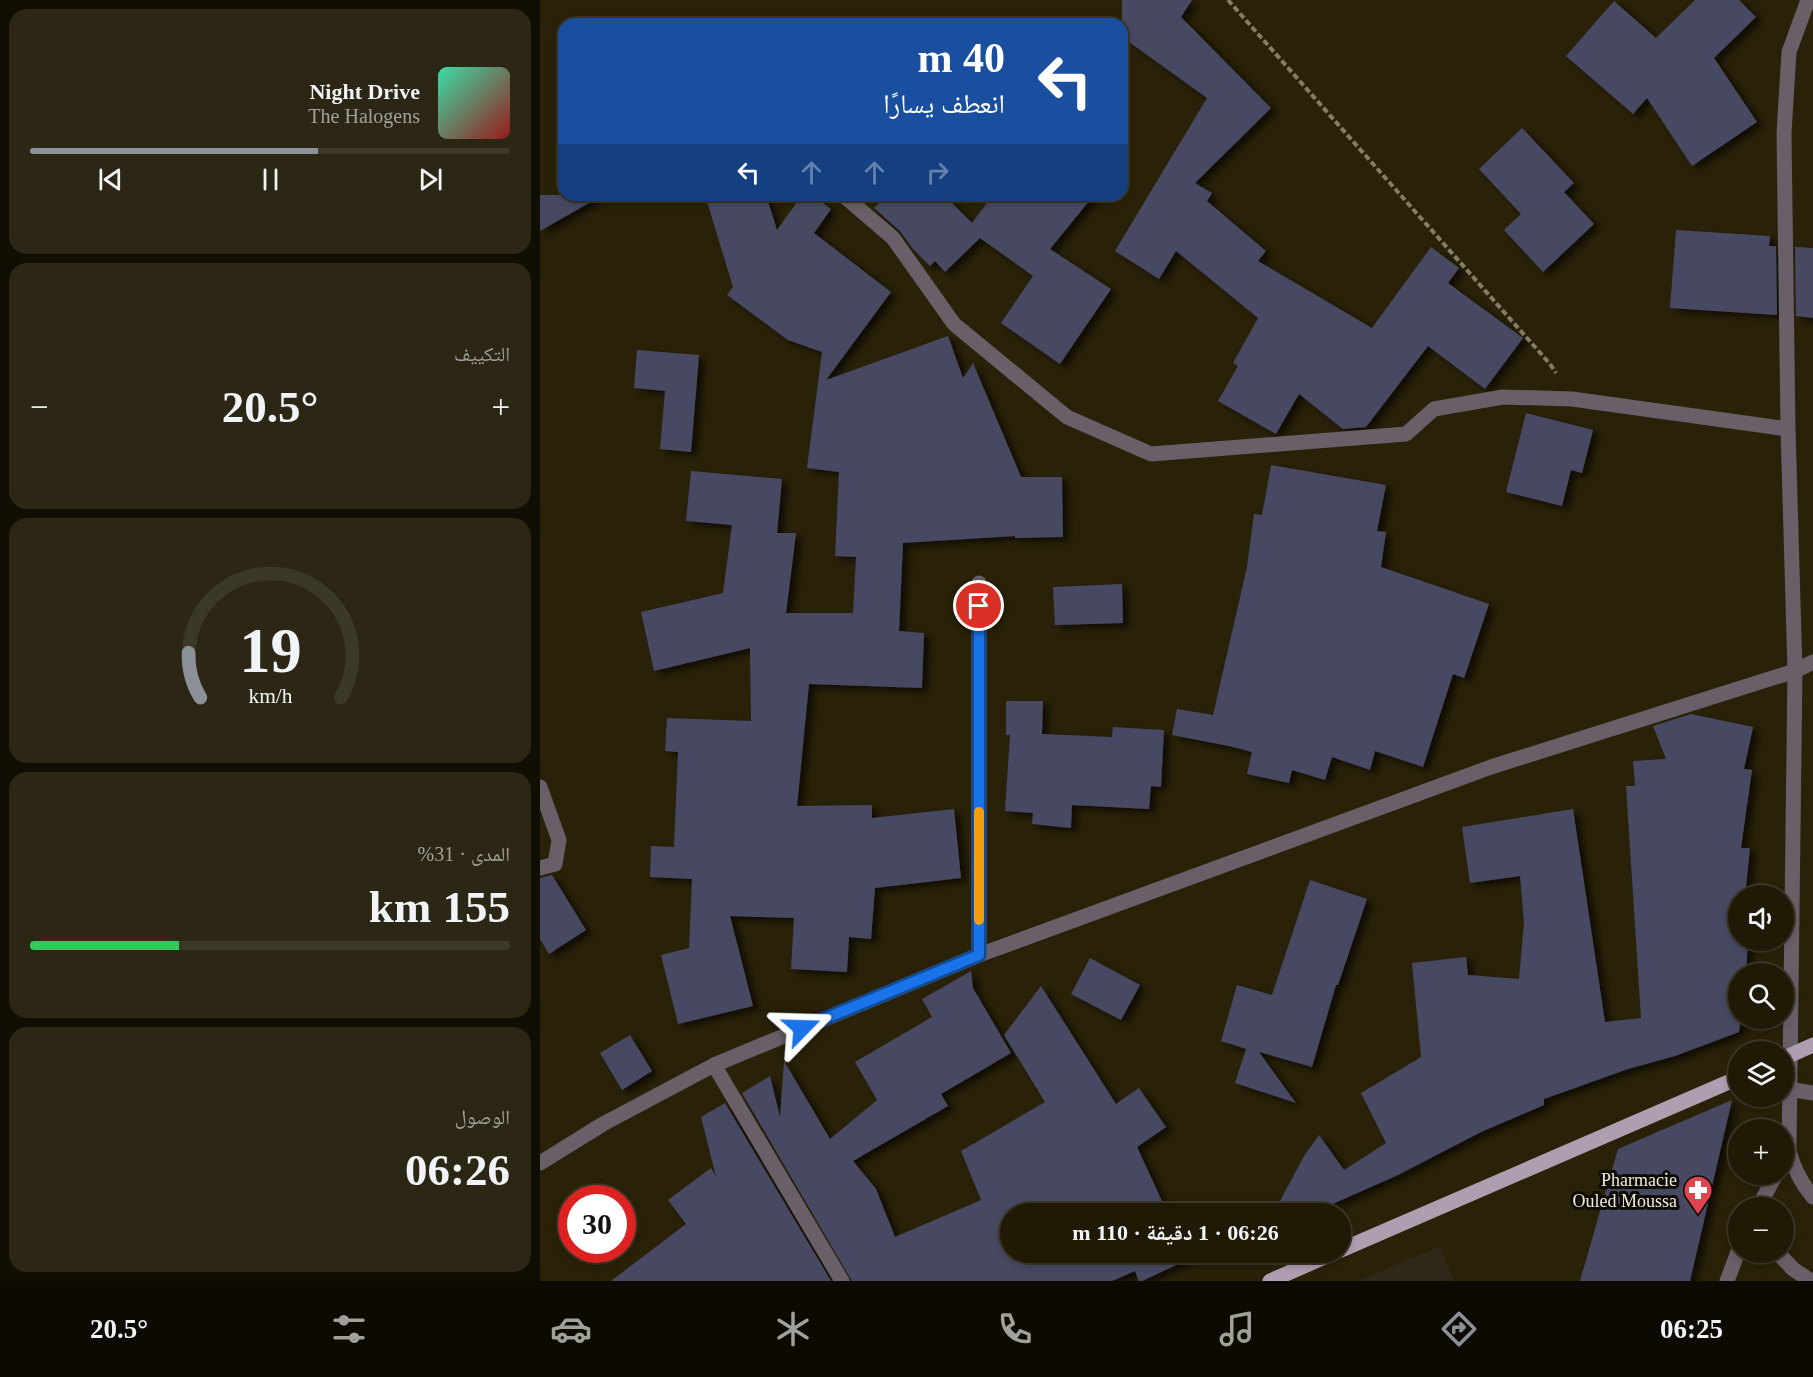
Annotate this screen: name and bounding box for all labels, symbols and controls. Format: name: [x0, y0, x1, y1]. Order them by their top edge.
text: 40 m: [918, 35, 1005, 81]
icon: left: [1026, 42, 1104, 120]
text: Night Drive: [309, 79, 420, 104]
text: انعطف يسارًا: [883, 89, 1005, 119]
text: The Halogens: [308, 105, 420, 127]
icon: left: [732, 156, 765, 189]
icon: ahead: [795, 156, 828, 189]
icon: ahead: [858, 156, 891, 189]
icon: right: [921, 156, 954, 189]
icon: previous: [94, 163, 127, 196]
icon: pause: [254, 163, 287, 196]
icon: next: [414, 163, 447, 196]
text: التكييف: [454, 343, 510, 365]
text: 20.5°: [222, 382, 318, 432]
text: −: [30, 389, 49, 425]
text: +: [491, 389, 510, 425]
pin: [953, 580, 1004, 631]
icon: arrive: [962, 589, 995, 622]
text: 19: [239, 616, 301, 685]
text: km/h: [248, 684, 292, 708]
text: المدى · 31%: [418, 843, 510, 865]
text: 155 km: [369, 882, 510, 932]
map controls: [1728, 885, 1794, 1263]
button: sound: [1728, 885, 1794, 951]
button: search: [1728, 963, 1794, 1029]
position arrow: [770, 996, 834, 1060]
button: layers: [1728, 1041, 1794, 1107]
text: الوصول: [455, 1106, 510, 1128]
button: +: [1728, 1119, 1794, 1185]
text: 06:26: [405, 1145, 510, 1195]
place label: Pharmacie Ouled Moussa: [1573, 1170, 1677, 1211]
pharmacy icon: Pharmacie Ouled Moussa: [1682, 1174, 1714, 1216]
speed limit sign: 30: [558, 1185, 636, 1263]
button: −: [1728, 1197, 1794, 1263]
text: 06:26 · 1 دقيقة · 110 m: [1072, 1220, 1279, 1245]
icon: filters: [328, 1308, 370, 1350]
icon: car: [550, 1308, 592, 1350]
icon: climate: [772, 1308, 814, 1350]
icon: phone: [994, 1308, 1036, 1350]
icon: music: [1216, 1308, 1258, 1350]
icon: directions: [1438, 1308, 1480, 1350]
text: 20.5°: [90, 1314, 148, 1344]
text: 06:25: [1660, 1314, 1723, 1344]

